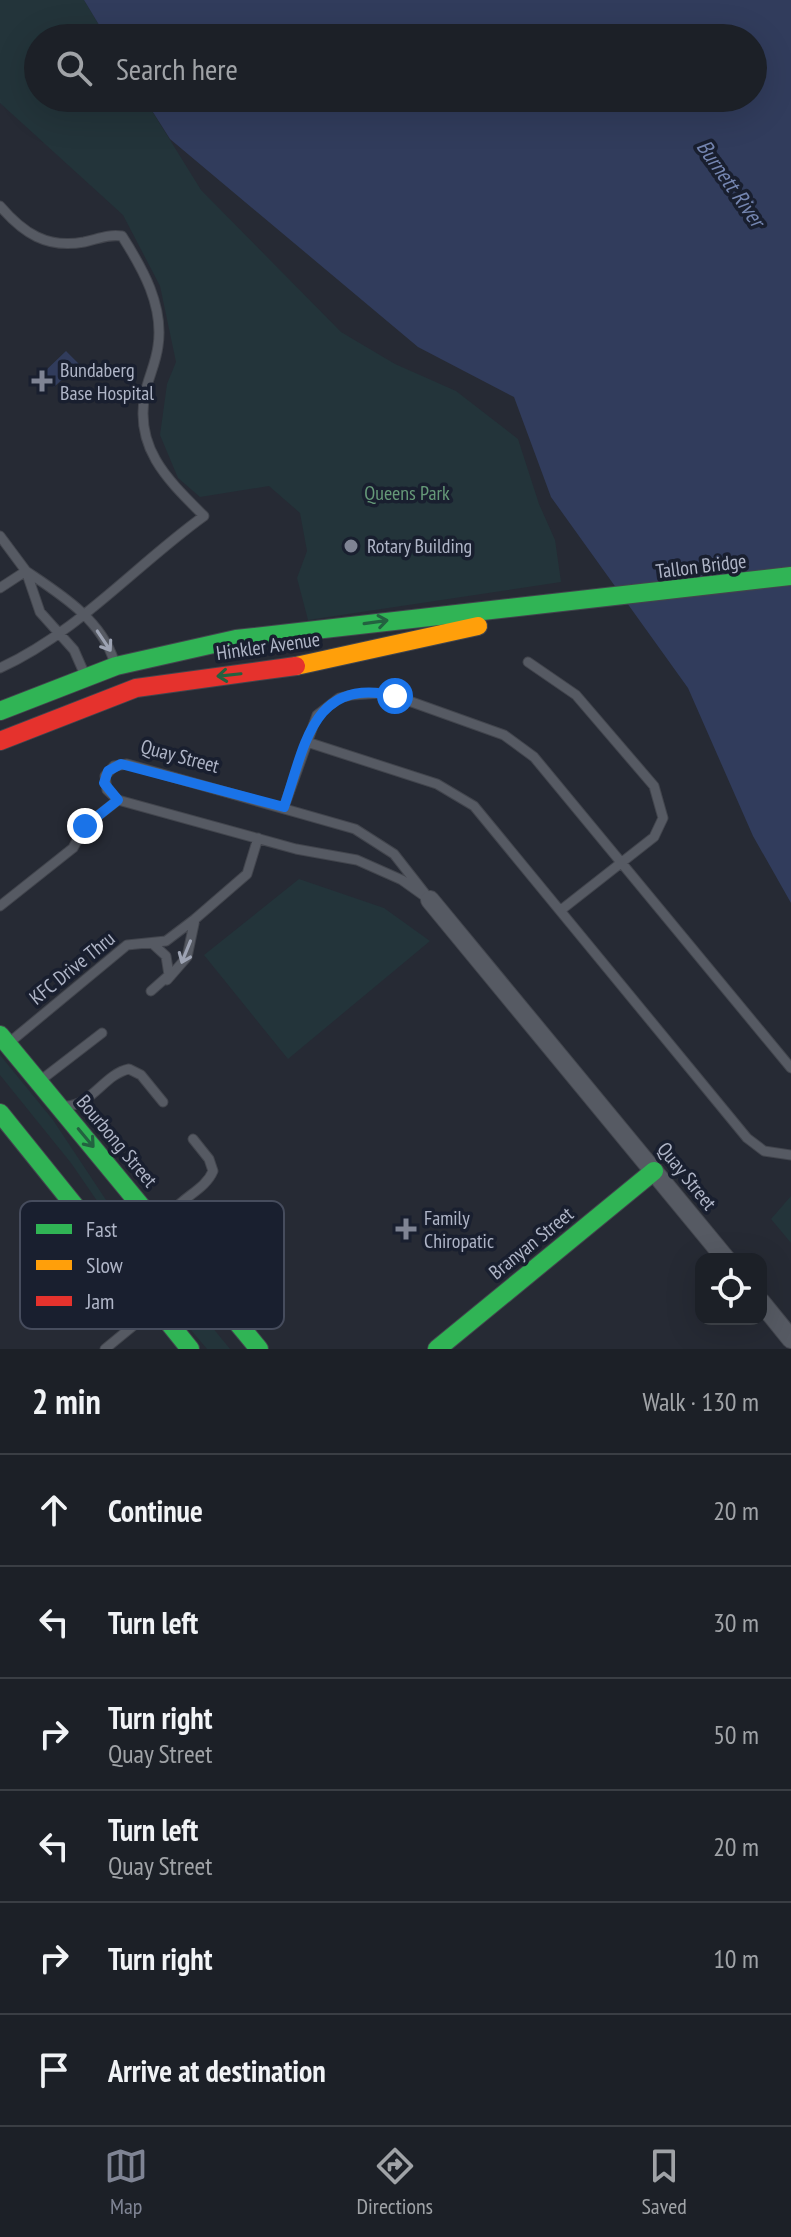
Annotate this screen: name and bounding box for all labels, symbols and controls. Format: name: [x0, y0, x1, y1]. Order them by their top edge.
search box: [24, 24, 767, 112]
icon: search: [52, 46, 96, 90]
text: Search here: [116, 49, 238, 88]
water label: Burnett River: [691, 134, 773, 235]
place label: Bundaberg Base Hospital: [60, 357, 154, 406]
marker: Bundaberg Base Hospital: [31, 370, 53, 392]
park label: Queens Park: [364, 480, 450, 506]
place label: Rotary Building: [367, 533, 472, 559]
marker: Rotary Building: [342, 537, 360, 555]
street label: Tallon Bridge: [654, 548, 748, 584]
one-way arrow: [363, 614, 388, 629]
street label: Hinkler Avenue: [215, 626, 321, 666]
one-way arrow: [96, 630, 112, 652]
one-way arrow: [216, 667, 243, 682]
route start: [377, 678, 413, 714]
street label: Quay Street: [138, 733, 223, 779]
route end: [67, 808, 103, 844]
street label: KFC Drive Thru: [24, 926, 120, 1010]
one-way arrow: [178, 939, 192, 963]
street label: Bourbong Street: [71, 1090, 163, 1193]
one-way arrow: [77, 1127, 95, 1148]
street label: Quay Street: [652, 1137, 723, 1216]
legend: [20, 1201, 284, 1329]
street label: Branyan Street: [483, 1201, 579, 1285]
place label: Family Chiropatic: [424, 1205, 494, 1254]
text: Fast: [86, 1215, 117, 1243]
marker: Family Chiropatic: [395, 1218, 417, 1240]
text: Slow: [86, 1251, 123, 1279]
map controls: [695, 1253, 767, 1325]
button: locate: [695, 1253, 767, 1325]
text: Jam: [85, 1287, 114, 1315]
text: 2 min: [32, 1379, 101, 1423]
text: Walk · 130 m: [642, 1385, 759, 1418]
icon: ahead: [32, 1488, 76, 1532]
text: Continue: [108, 1491, 203, 1530]
text: 20 m: [713, 1494, 759, 1527]
icon: left: [32, 1600, 76, 1644]
text: Turn left: [108, 1603, 198, 1642]
text: 30 m: [713, 1606, 759, 1639]
text: Turn right: [108, 1698, 212, 1737]
icon: right: [32, 1712, 76, 1756]
text: 50 m: [713, 1718, 759, 1751]
text: Quay Street: [108, 1737, 212, 1770]
text: Turn left: [108, 1810, 198, 1849]
icon: left: [32, 1824, 76, 1868]
text: 20 m: [713, 1830, 759, 1863]
text: Quay Street: [108, 1849, 212, 1882]
icon: right: [32, 1936, 76, 1980]
text: Turn right: [108, 1939, 212, 1978]
text: 10 m: [713, 1942, 759, 1975]
icon: arrive: [32, 2048, 76, 2092]
text: Arrive at destination: [108, 2051, 326, 2090]
tab: Map: [104, 2144, 148, 2220]
tab: Directions: [357, 2144, 433, 2220]
tab: Saved: [641, 2144, 687, 2220]

